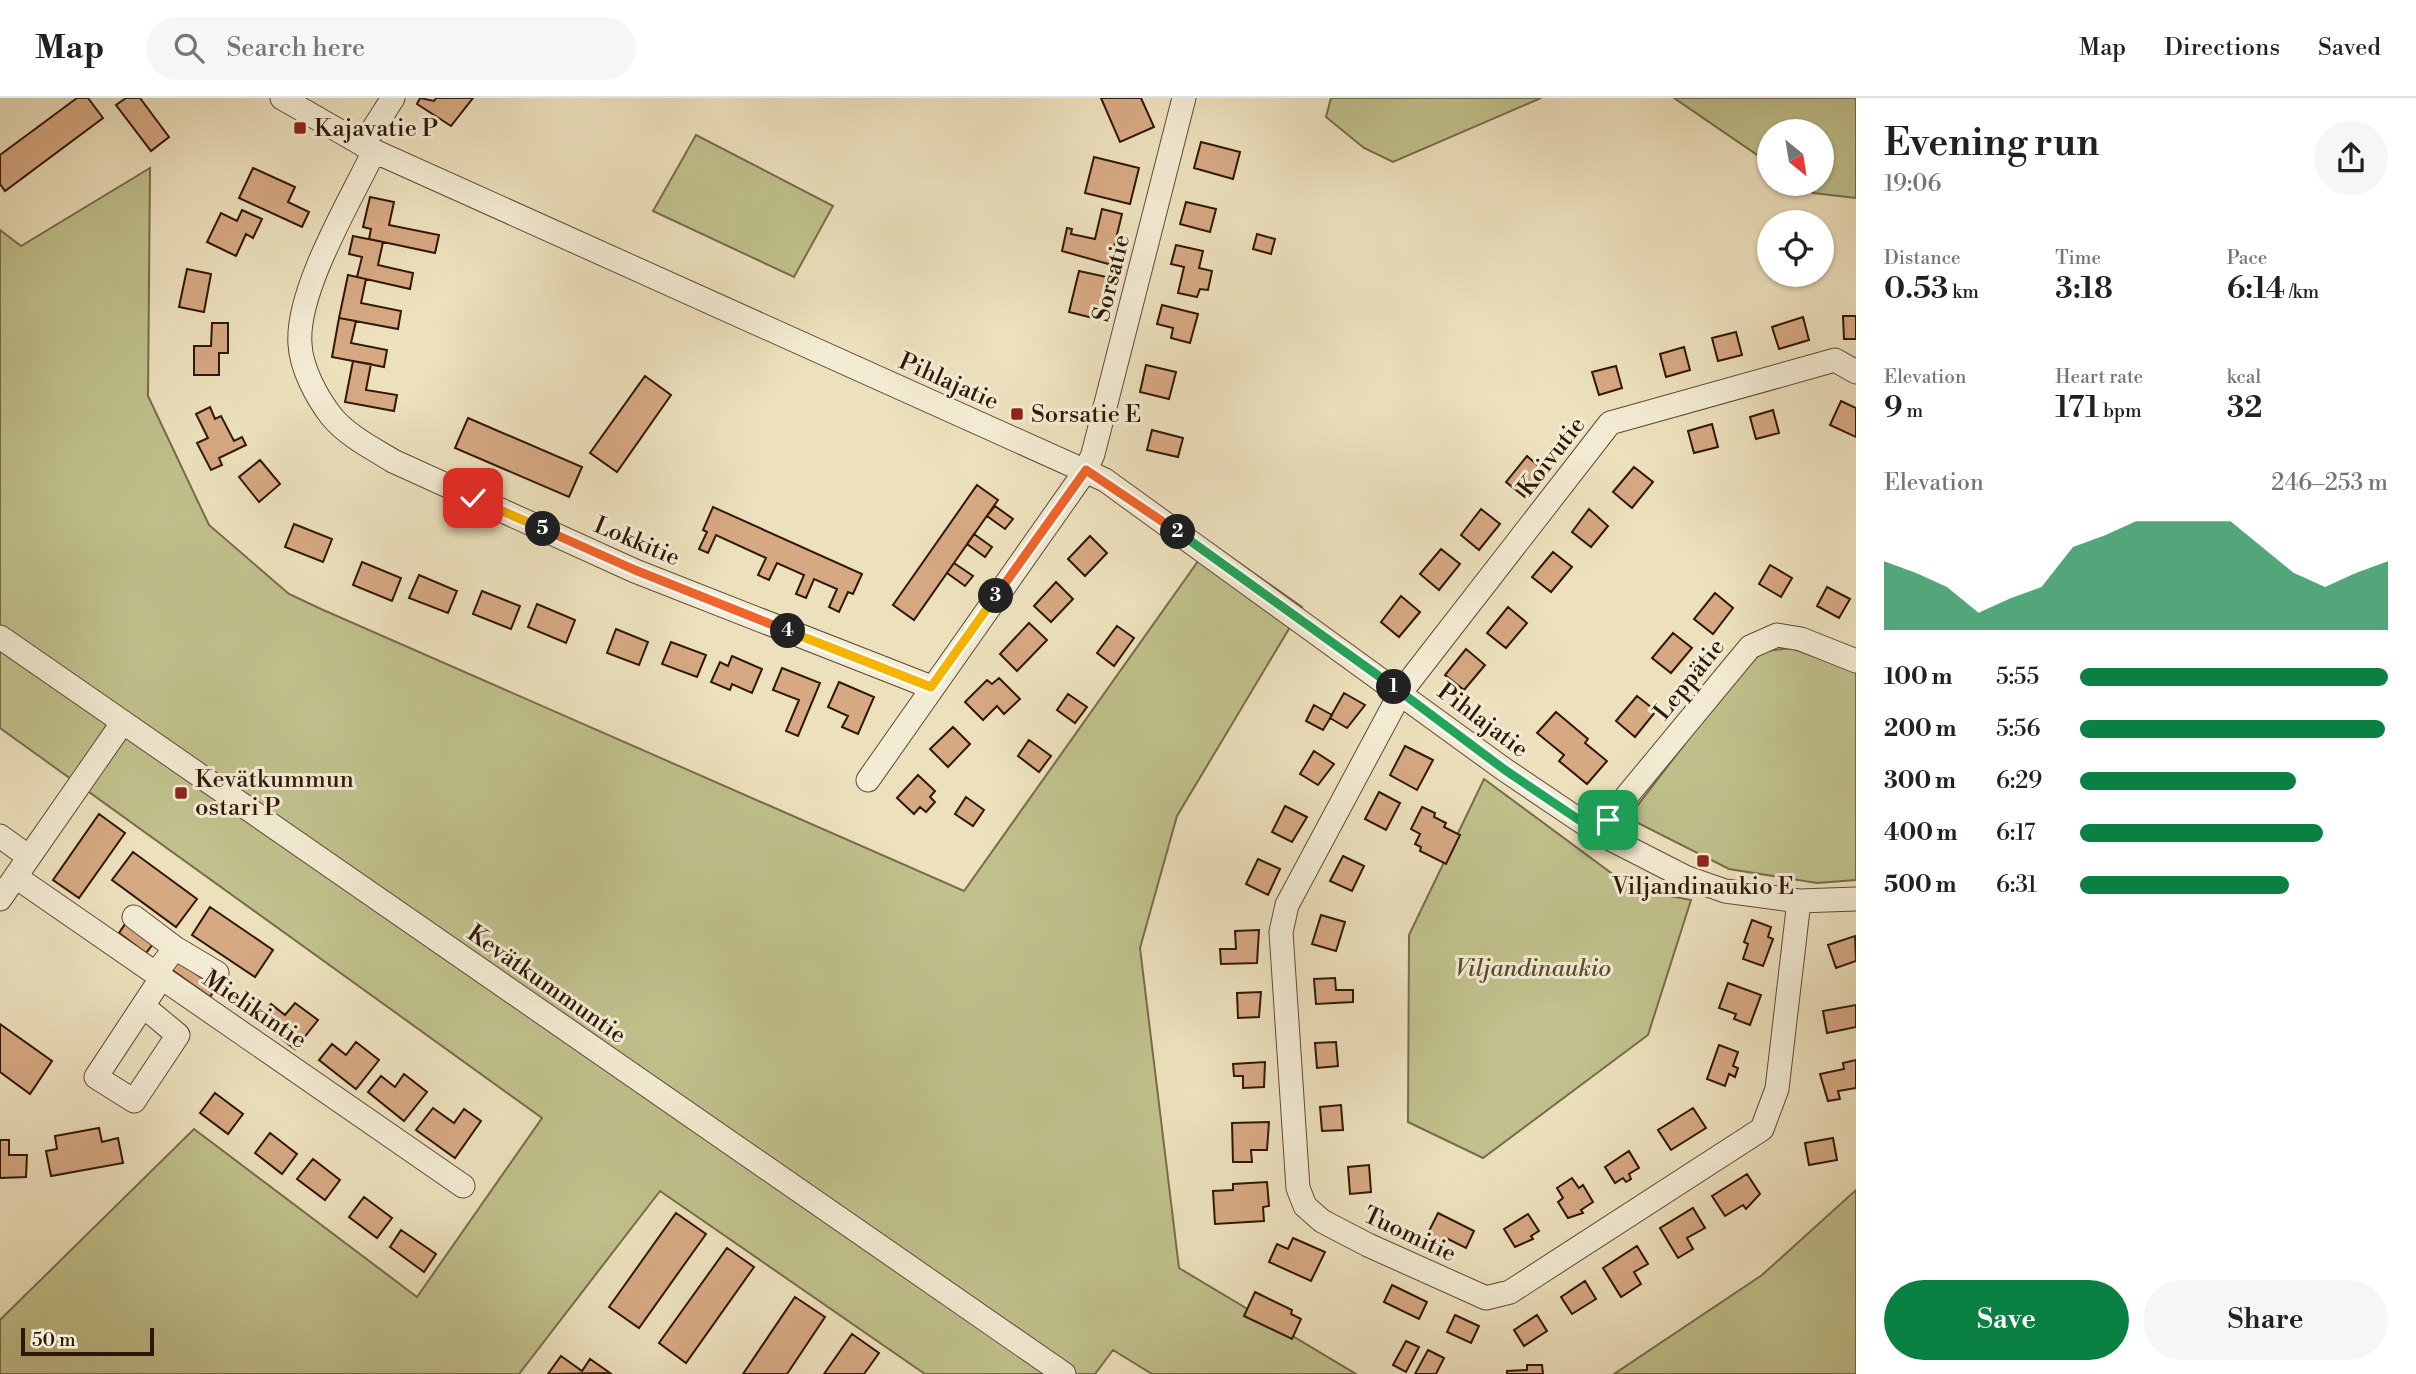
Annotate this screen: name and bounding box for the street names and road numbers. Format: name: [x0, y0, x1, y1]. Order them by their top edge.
street label: Sorsatie: [1087, 232, 1137, 325]
street label: Pihlajatie: [894, 347, 1003, 417]
street label: Koivutie: [1511, 411, 1592, 502]
street label: Lokkitie: [589, 510, 684, 573]
street label: Leppätie: [1648, 633, 1732, 727]
street label: Pihlajatie: [1431, 677, 1534, 765]
street label: Kevätkummuntie: [461, 919, 632, 1051]
street label: Mielikintie: [196, 964, 312, 1056]
street label: Tuomitie: [1358, 1200, 1461, 1269]

